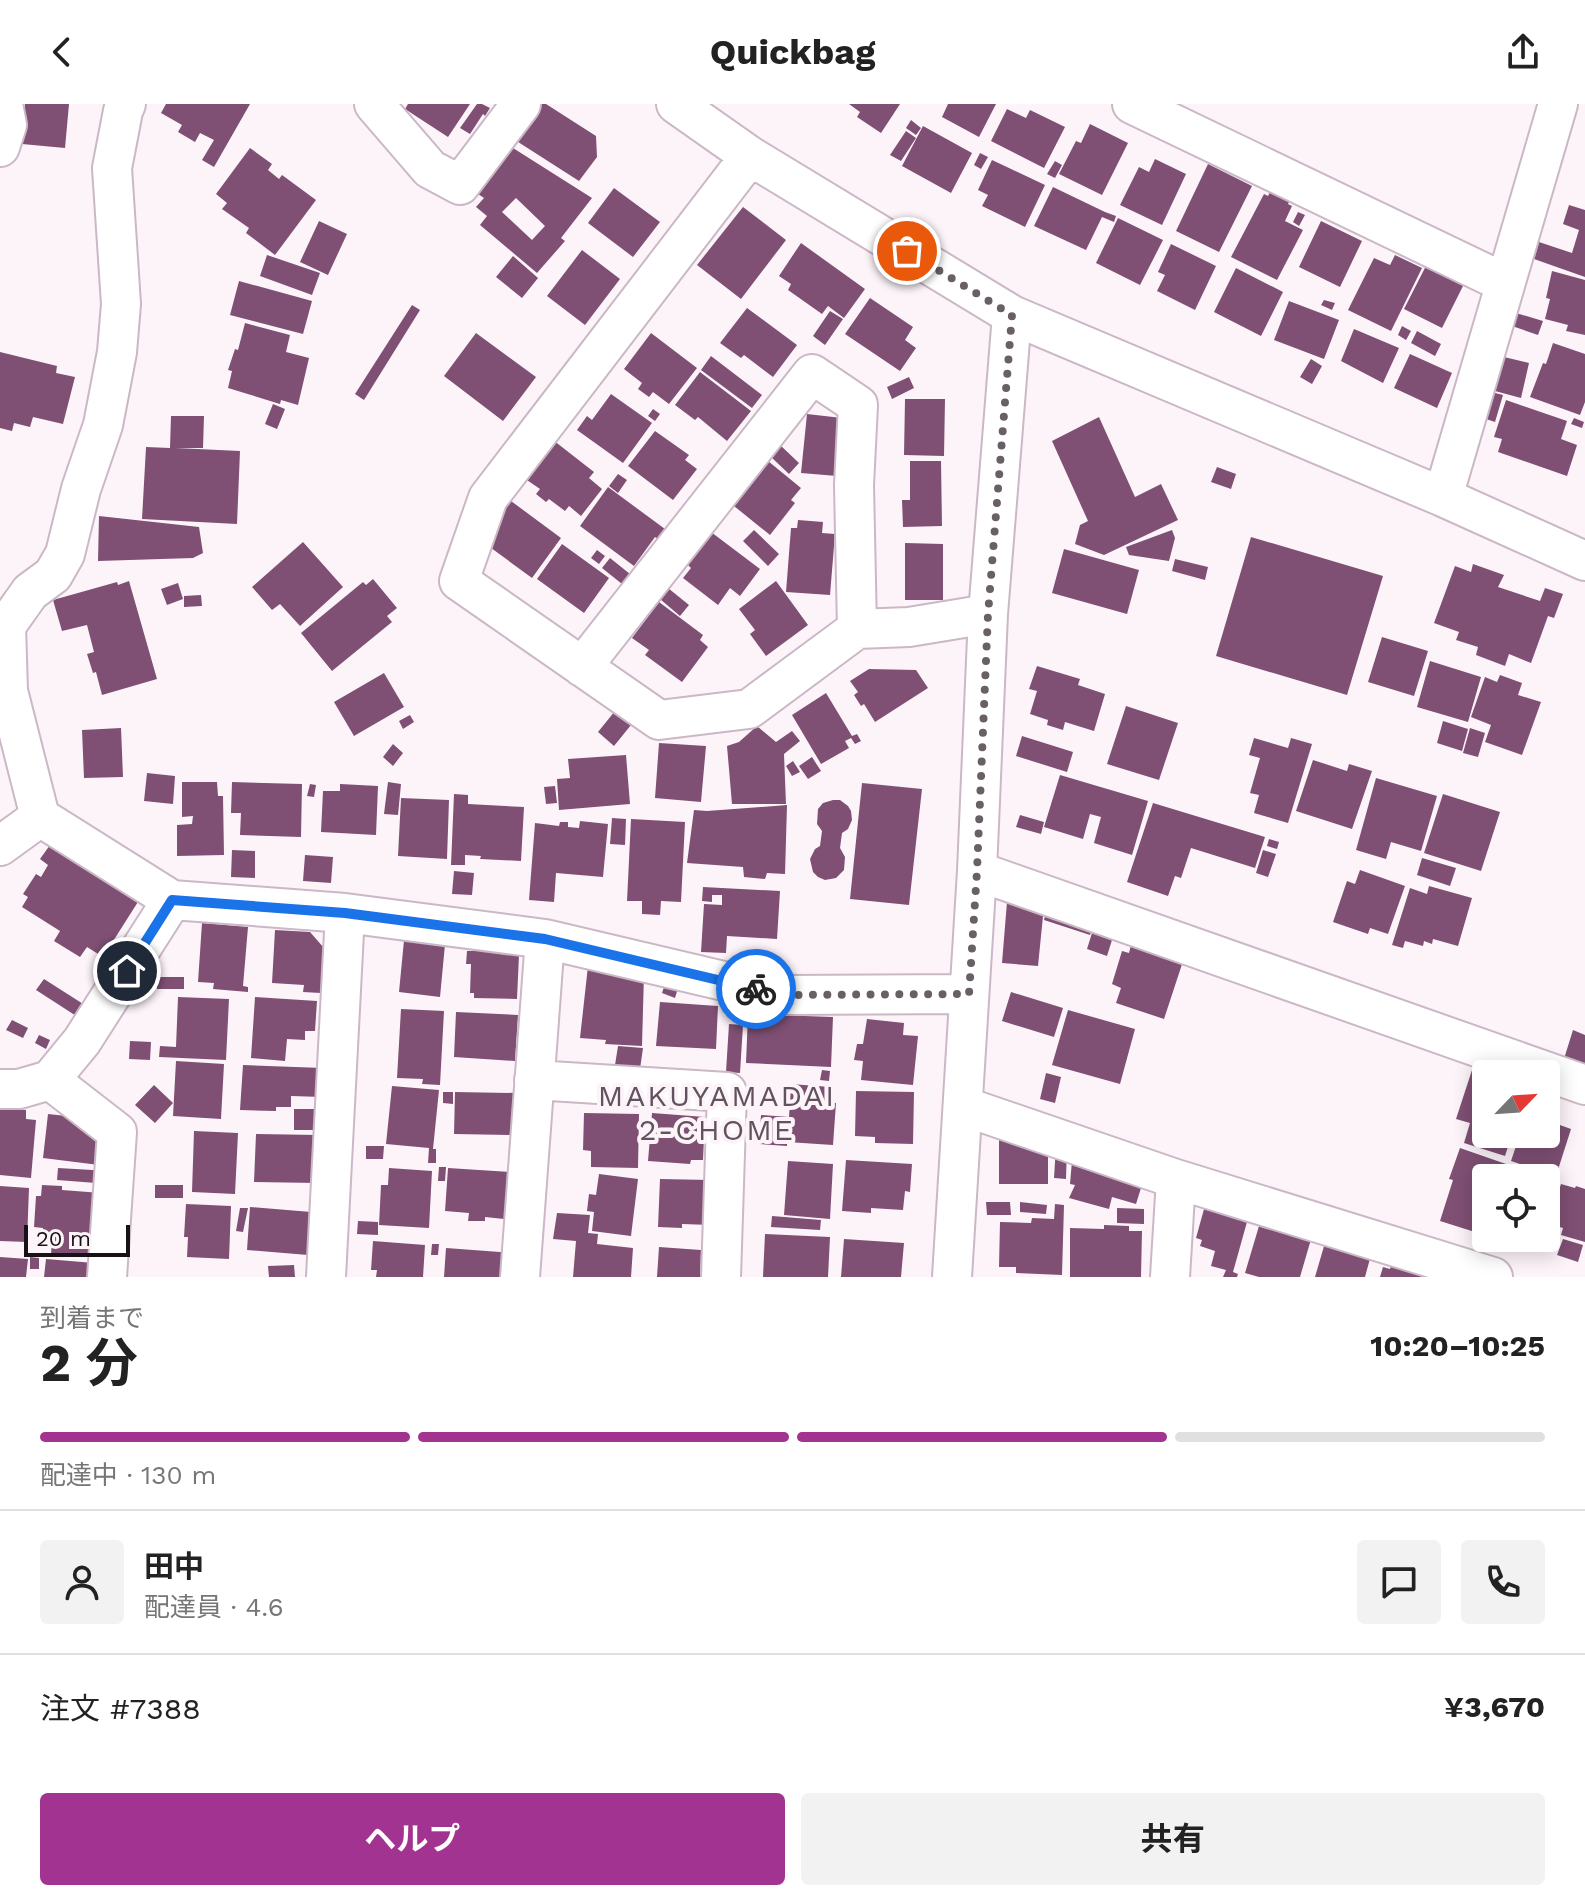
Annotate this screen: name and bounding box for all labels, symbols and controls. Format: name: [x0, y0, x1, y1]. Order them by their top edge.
icon: back: [40, 30, 84, 74]
icon: share: [1501, 30, 1545, 74]
text: Quickbag: [710, 31, 875, 73]
pin: [873, 217, 941, 285]
icon: bag: [885, 229, 929, 273]
pin: [93, 937, 161, 1005]
icon: home: [105, 949, 149, 993]
courier: [716, 949, 796, 1029]
icon: bike: [734, 967, 778, 1011]
north arrow: [1472, 1060, 1560, 1148]
map controls: [1472, 1060, 1560, 1252]
district label: MAKUYAMADAI 2-CHOME: [598, 1078, 836, 1147]
button: locate: [1472, 1164, 1560, 1252]
scale bar: [24, 1221, 130, 1257]
text: 20 m: [36, 1226, 91, 1251]
text: 到着まで: [40, 1303, 144, 1333]
text: 10:20–10:25: [1370, 1328, 1545, 1363]
text: 2 分: [40, 1333, 138, 1394]
text: 配達中 · 130 m: [40, 1460, 216, 1490]
button: person: [40, 1540, 124, 1624]
button: chat: [1357, 1540, 1441, 1624]
button: phone: [1461, 1540, 1545, 1624]
text: 田中: [144, 1549, 204, 1584]
text: 配達員 · 4.6: [144, 1592, 284, 1622]
text: ¥3,670: [1444, 1689, 1545, 1724]
text: 注文 #7388: [40, 1691, 201, 1726]
button: ヘルプ: [40, 1793, 785, 1885]
button: 共有: [801, 1793, 1545, 1885]

